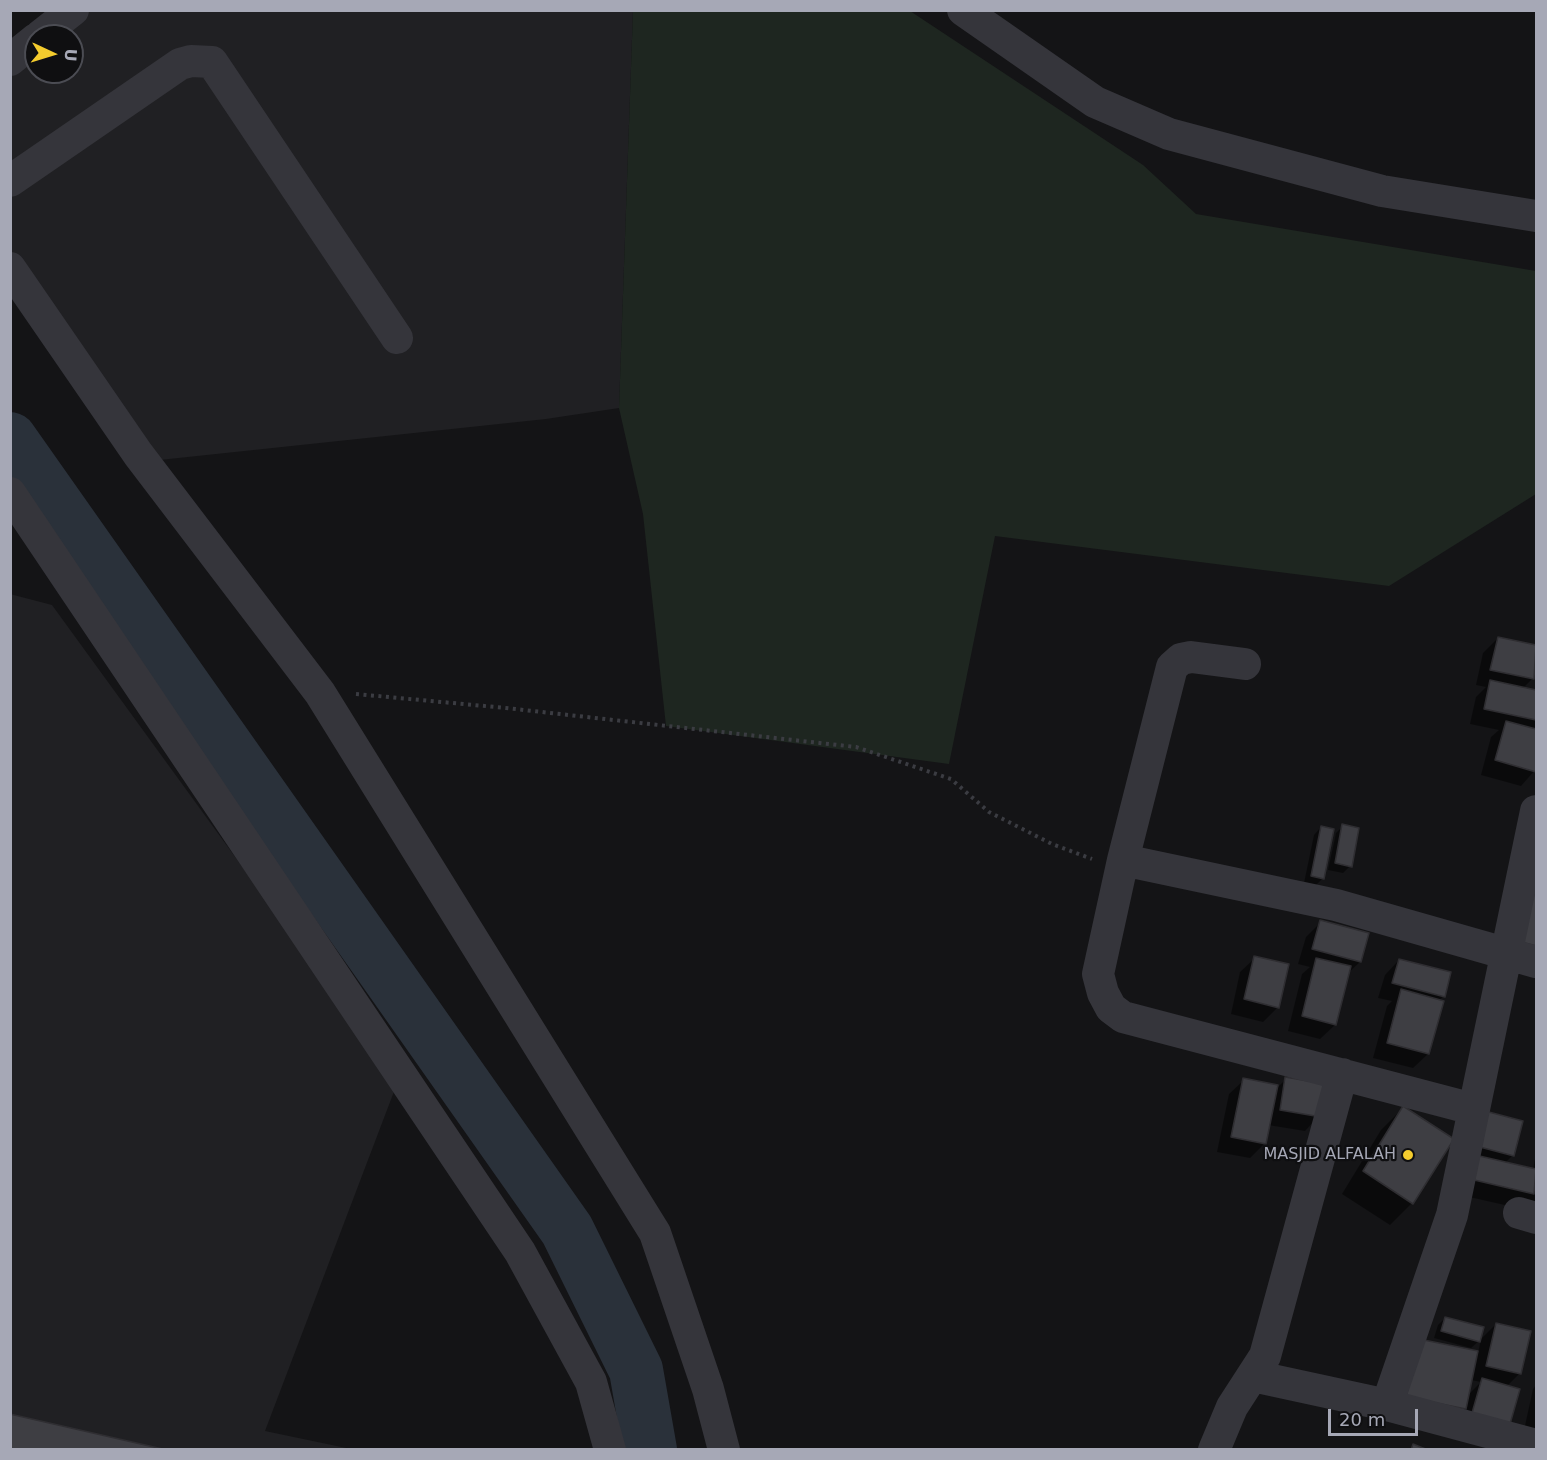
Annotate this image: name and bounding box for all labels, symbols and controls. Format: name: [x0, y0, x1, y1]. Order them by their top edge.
north arrow: [24, 24, 84, 84]
text: U: [61, 48, 80, 62]
place label: MASJID ALFALAH: [1263, 1145, 1396, 1165]
marker: MASJID ALFALAH: [1401, 1148, 1415, 1162]
scale bar: [1331, 1397, 1421, 1435]
text: 20 m: [1339, 1409, 1385, 1430]

